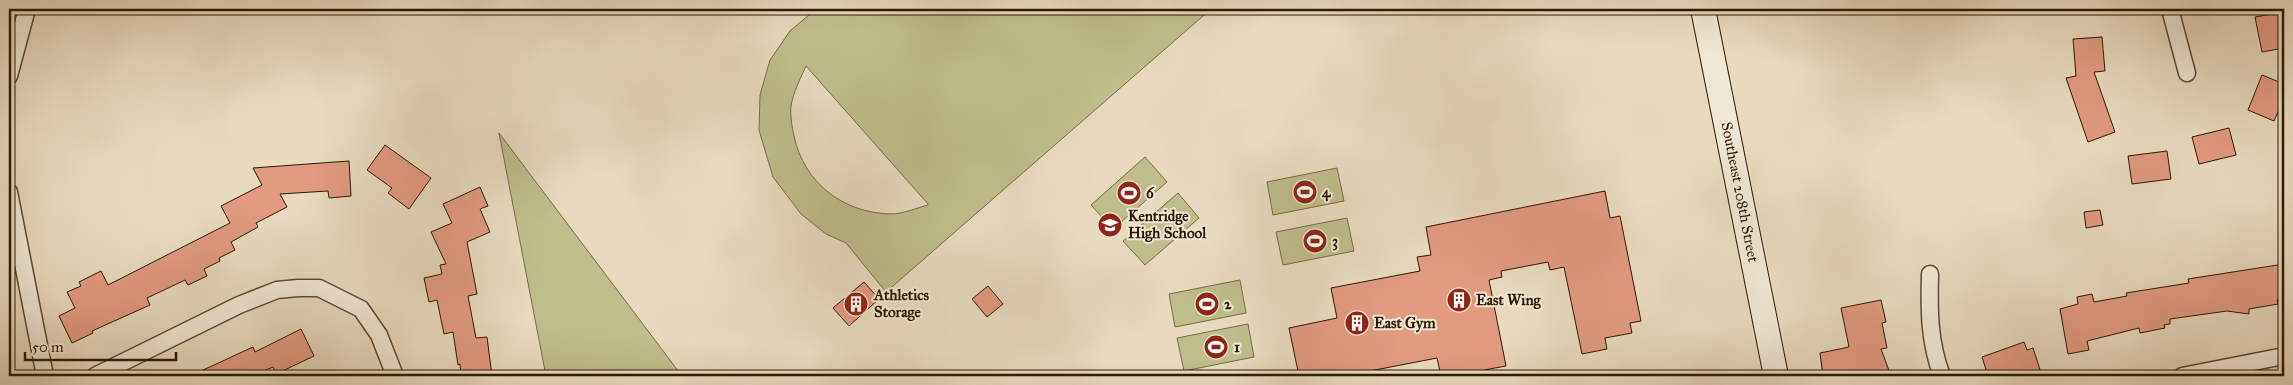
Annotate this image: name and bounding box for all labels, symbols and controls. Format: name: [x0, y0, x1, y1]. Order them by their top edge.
street label: Southeast 208th Street: [1718, 120, 1763, 264]
sports icon: 4: [1292, 179, 1318, 205]
sports icon: 6: [1116, 180, 1142, 206]
place label: 4: [1322, 183, 1331, 202]
place label: 6: [1146, 184, 1155, 202]
place label: Kentridge High School: [1128, 207, 1207, 243]
school or university icon: Kentridge High School: [1097, 212, 1123, 238]
sports icon: 3: [1302, 228, 1328, 254]
place label: 3: [1332, 232, 1338, 251]
place label: Athletics Storage: [873, 286, 930, 322]
building icon: East Wing: [1446, 287, 1472, 313]
building icon: Athletics Storage: [843, 291, 869, 317]
sports icon: 2: [1194, 291, 1220, 317]
place label: East Wing: [1476, 291, 1542, 310]
place label: 2: [1224, 295, 1232, 313]
building icon: East Gym: [1344, 310, 1370, 336]
place label: East Gym: [1374, 314, 1436, 333]
scale bar: [25, 330, 176, 362]
sports icon: 1: [1203, 334, 1229, 360]
text: 50 m: [32, 338, 64, 356]
place label: 1: [1234, 338, 1240, 356]

